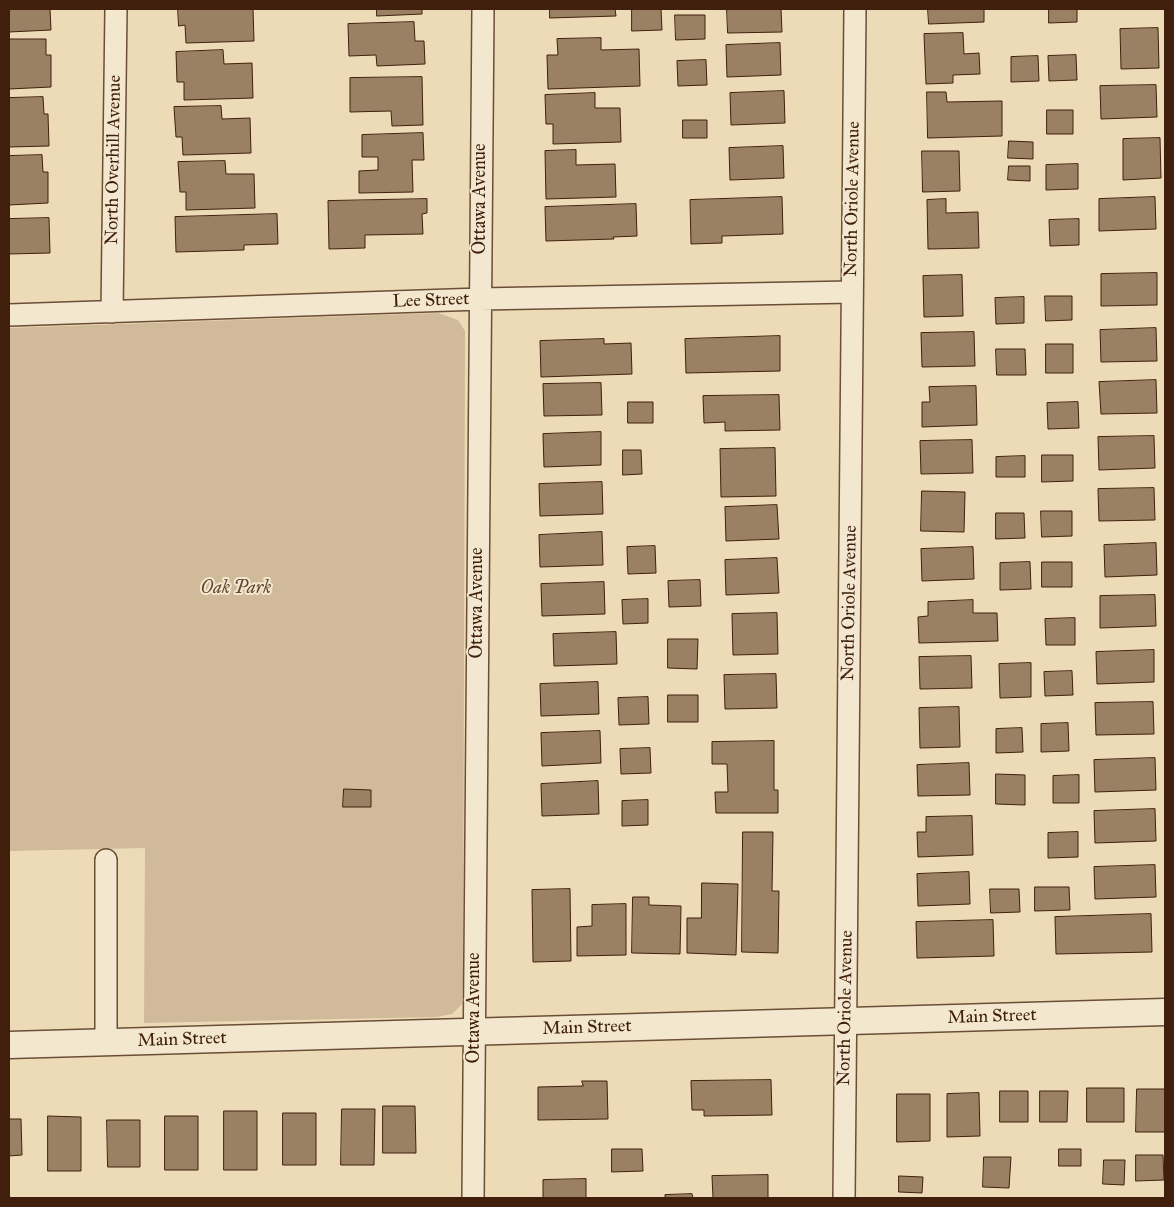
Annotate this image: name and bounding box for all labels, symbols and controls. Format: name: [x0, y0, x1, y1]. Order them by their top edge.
street label: North Overhill Avenue: [102, 75, 126, 245]
street label: North Oriole Avenue: [841, 121, 865, 277]
street label: Ottawa Avenue: [470, 143, 492, 255]
street label: Lee Street: [392, 289, 470, 313]
street label: North Oriole Avenue: [838, 525, 862, 681]
street label: Ottawa Avenue: [467, 547, 489, 659]
park label: Oak Park: [201, 578, 271, 600]
street label: North Oriole Avenue: [834, 930, 858, 1086]
street label: Ottawa Avenue: [464, 952, 486, 1064]
street label: Main Street: [947, 1005, 1037, 1029]
street label: Main Street: [542, 1016, 632, 1040]
street label: Main Street: [137, 1028, 227, 1052]

